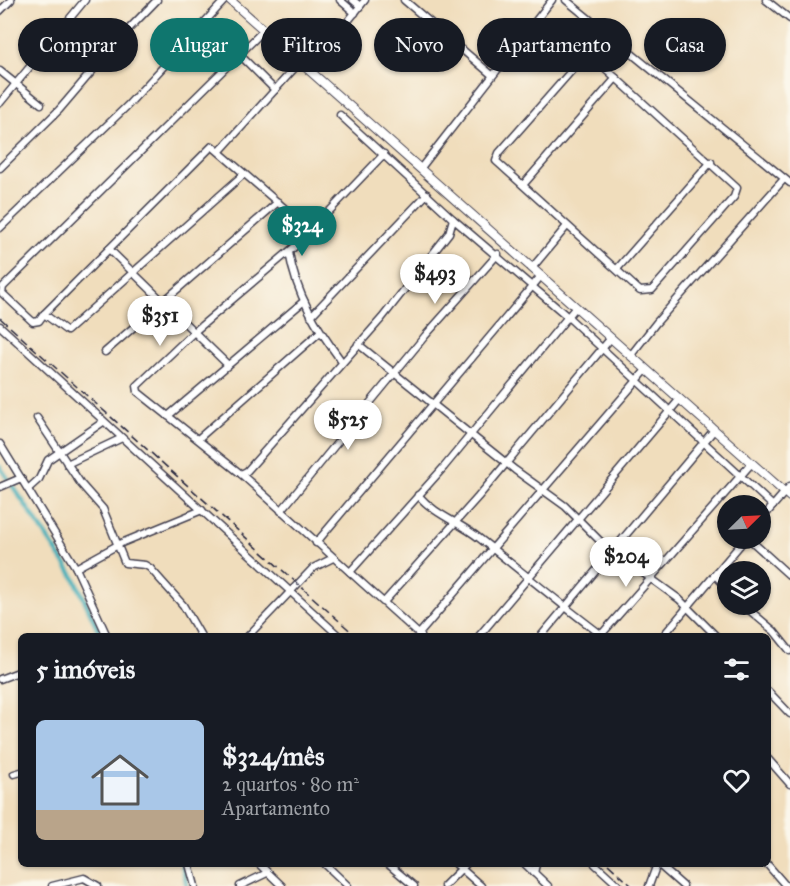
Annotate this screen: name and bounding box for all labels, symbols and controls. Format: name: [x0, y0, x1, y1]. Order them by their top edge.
chip: Comprar: [18, 18, 138, 72]
chip: Alugar: [150, 18, 249, 72]
chip: Filtros: [261, 18, 362, 72]
chip: Novo: [374, 18, 465, 72]
chip: Apartamento: [477, 18, 632, 72]
chip: Casa: [644, 18, 726, 72]
pin: $324: [266, 206, 338, 257]
text: $324: [281, 213, 323, 237]
pin: $493: [399, 254, 471, 305]
text: $493: [414, 261, 456, 285]
pin: $351: [124, 296, 196, 347]
text: $351: [141, 303, 179, 327]
pin: $525: [312, 400, 384, 451]
text: $525: [328, 407, 368, 431]
north arrow: [717, 495, 771, 549]
map controls: [717, 495, 771, 615]
pin: $204: [590, 537, 662, 588]
text: $204: [604, 544, 648, 568]
button: layers: [717, 561, 771, 615]
text: 5 imóveis: [36, 653, 135, 685]
icon: filters: [720, 653, 753, 686]
text: $324/mês: [222, 740, 324, 772]
icon: home: [84, 744, 156, 816]
icon: heart: [720, 764, 753, 797]
text: 2 quartos · 80 m²: [222, 772, 359, 796]
text: Apartamento: [222, 796, 330, 820]

